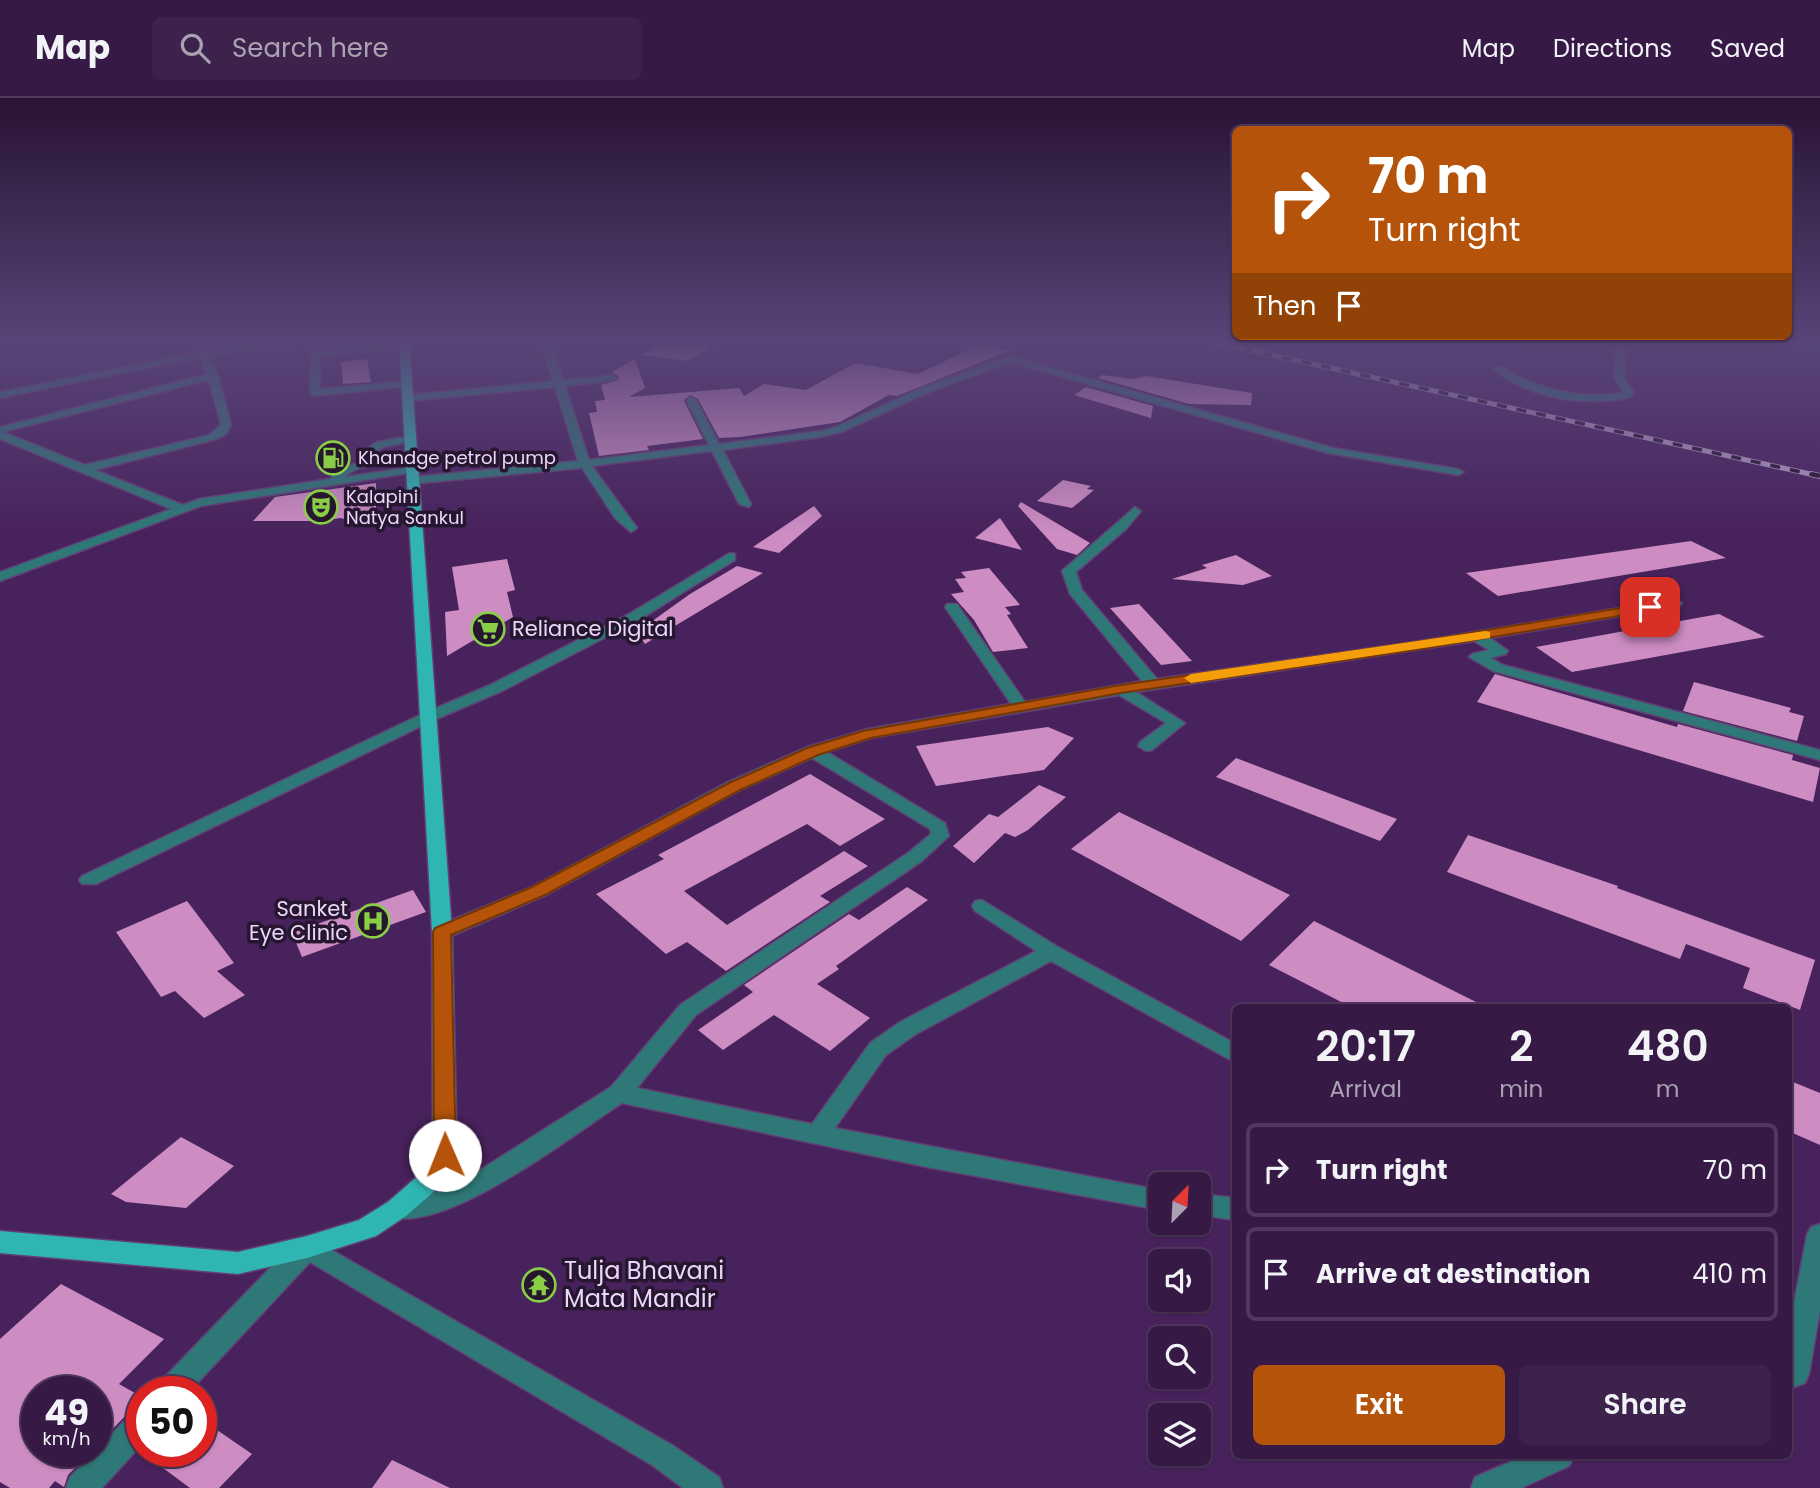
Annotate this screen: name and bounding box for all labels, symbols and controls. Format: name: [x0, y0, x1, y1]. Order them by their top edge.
search box: [152, 17, 642, 80]
text: Map: [35, 24, 110, 71]
icon: search: [176, 29, 214, 67]
text: Search here: [232, 30, 389, 66]
text: Map: [1462, 32, 1515, 65]
text: Directions: [1553, 32, 1672, 65]
text: Saved: [1710, 32, 1785, 65]
text: 70 m: [1368, 142, 1488, 210]
icon: right: [1253, 154, 1344, 245]
text: Turn right: [1368, 207, 1520, 252]
icon: arrive: [1330, 287, 1368, 325]
text: Then: [1253, 288, 1316, 324]
fuel station icon: Khandge petrol pump: [314, 439, 352, 477]
place label: Khandge petrol pump: [358, 445, 556, 470]
place label: Kalapini Natya Sankul: [346, 484, 464, 530]
theatre icon: Kalapini Natya Sankul: [302, 488, 340, 526]
pin: [1620, 577, 1680, 637]
icon: arrive: [1631, 588, 1669, 626]
supermarket icon: Reliance Digital: [469, 610, 507, 648]
place label: Reliance Digital: [512, 614, 674, 643]
place label: Sanket Eye Clinic: [249, 894, 348, 947]
hospital icon: Sanket Eye Clinic: [354, 902, 392, 940]
text: 20:17: [1315, 1017, 1416, 1076]
text: 2: [1509, 1017, 1533, 1076]
text: 480: [1627, 1017, 1709, 1076]
text: Arrival: [1329, 1073, 1402, 1105]
text: min: [1499, 1073, 1543, 1105]
text: m: [1656, 1073, 1680, 1105]
position arrow: [408, 1118, 482, 1192]
icon: right: [1257, 1151, 1295, 1189]
text: Turn right: [1316, 1152, 1448, 1188]
text: 70 m: [1703, 1152, 1767, 1188]
north arrow: [1148, 1172, 1211, 1236]
map controls: [1148, 1172, 1211, 1466]
button: sound: [1148, 1249, 1211, 1312]
place label: Tulja Bhavani Mata Mandir: [564, 1254, 724, 1315]
icon: arrive: [1257, 1255, 1295, 1293]
text: Arrive at destination: [1316, 1256, 1591, 1292]
text: 410 m: [1692, 1256, 1767, 1292]
temple icon: Tulja Bhavani Mata Mandir: [520, 1266, 558, 1304]
button: search: [1148, 1326, 1211, 1389]
button: Exit: [1253, 1365, 1505, 1445]
button: Share: [1519, 1365, 1771, 1445]
speed limit sign: 50: [126, 1376, 217, 1467]
text: 49: [44, 1388, 89, 1437]
button: layers: [1148, 1403, 1211, 1466]
text: km/h: [43, 1426, 90, 1451]

